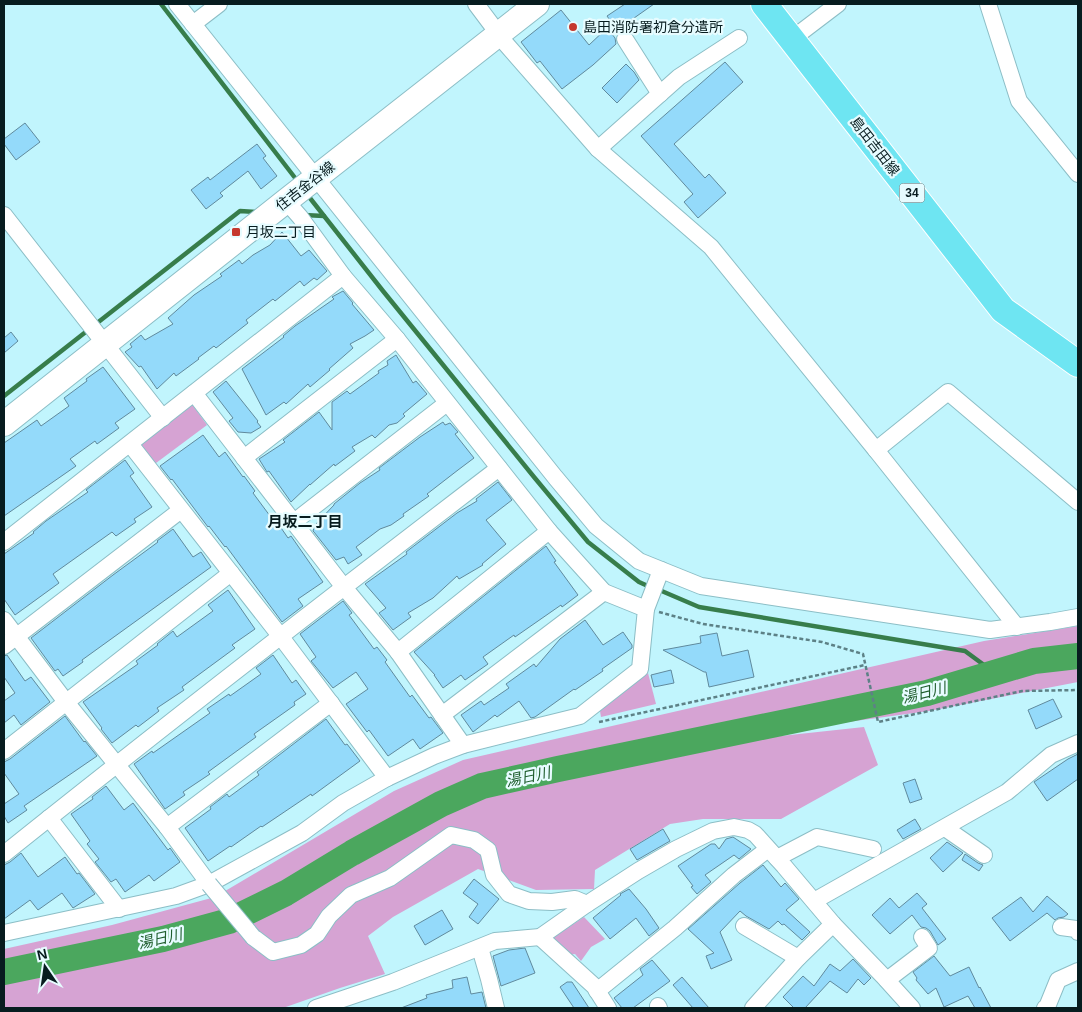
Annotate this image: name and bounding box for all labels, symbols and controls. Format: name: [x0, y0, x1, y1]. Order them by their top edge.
place label: 島田消防署初倉分遣所: [583, 19, 723, 35]
marker: 島田消防署初倉分遣所: [567, 21, 579, 33]
street label: 島田吉田線: [847, 113, 903, 179]
street label: 住吉金谷線: [272, 158, 338, 214]
road number: 34: [900, 184, 924, 202]
place label: 月坂二丁目: [246, 224, 316, 240]
marker: 月坂二丁目: [230, 226, 242, 238]
district label: 月坂二丁目: [267, 513, 343, 530]
water label: 湯日川: [900, 678, 950, 706]
water label: 湯日川: [504, 763, 554, 790]
water label: 湯日川: [136, 925, 186, 952]
north arrow: [20, 942, 70, 992]
text: N: [35, 945, 49, 963]

